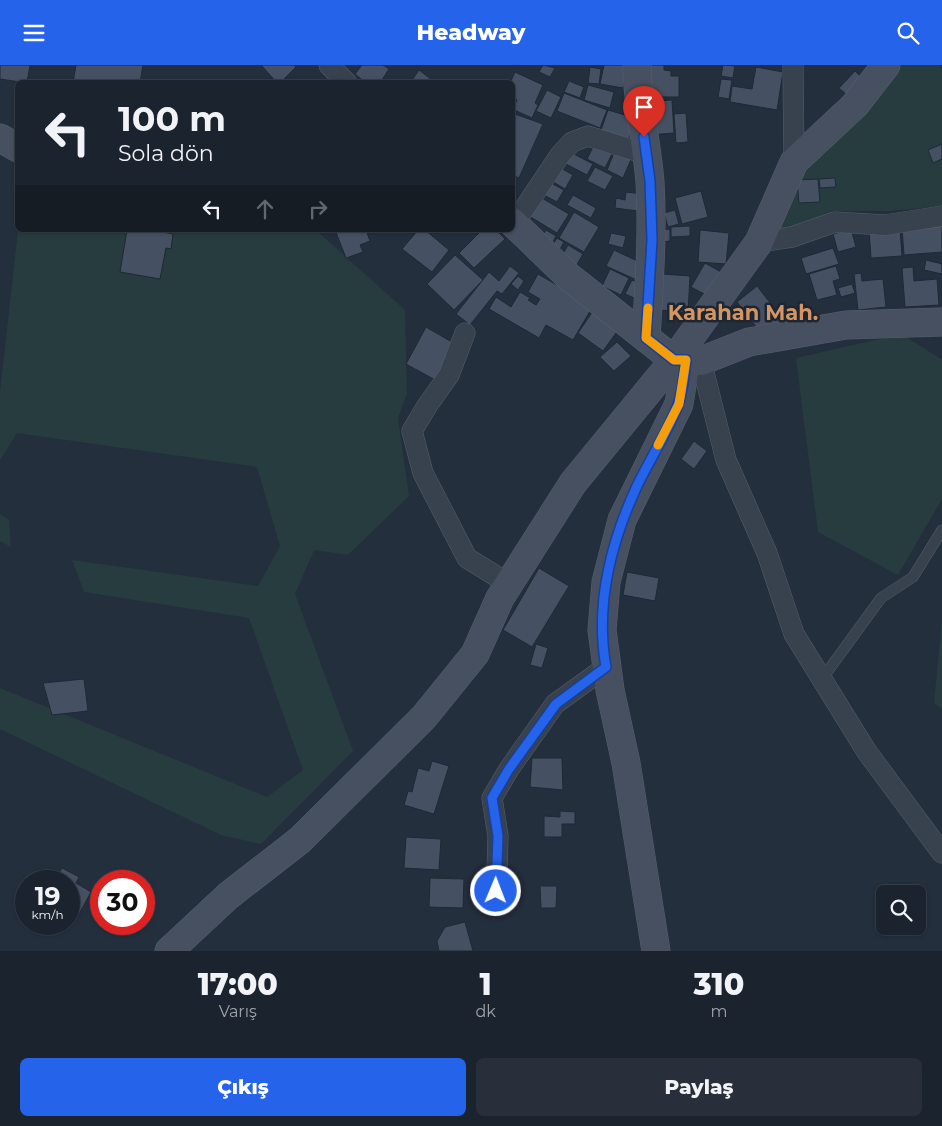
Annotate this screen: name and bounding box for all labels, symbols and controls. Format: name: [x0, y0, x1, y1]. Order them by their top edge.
icon: menu: [20, 19, 48, 47]
text: Headway: [417, 19, 525, 46]
icon: search: [894, 19, 922, 47]
pin: [623, 86, 665, 137]
icon: arrive: [630, 93, 658, 121]
text: 100 m: [118, 97, 226, 140]
icon: left: [35, 100, 100, 165]
text: Sola dön: [118, 140, 214, 167]
icon: left: [198, 195, 226, 223]
icon: ahead: [251, 195, 279, 223]
icon: right: [304, 195, 332, 223]
district label: Karahan Mah.: [668, 300, 818, 325]
position arrow: [469, 864, 521, 916]
speed limit sign: 30: [90, 870, 155, 935]
text: 19: [35, 881, 60, 911]
map controls: [876, 885, 926, 935]
button: search: [876, 885, 926, 935]
text: km/h: [31, 907, 64, 922]
text: 17:00: [198, 966, 278, 1003]
text: 1: [480, 966, 492, 1003]
text: 310: [694, 966, 744, 1003]
text: Varış: [219, 1002, 257, 1021]
text: dk: [475, 1002, 496, 1021]
text: m: [710, 1002, 727, 1021]
button: Çıkış: [20, 1058, 466, 1116]
button: Paylaş: [476, 1058, 922, 1116]

